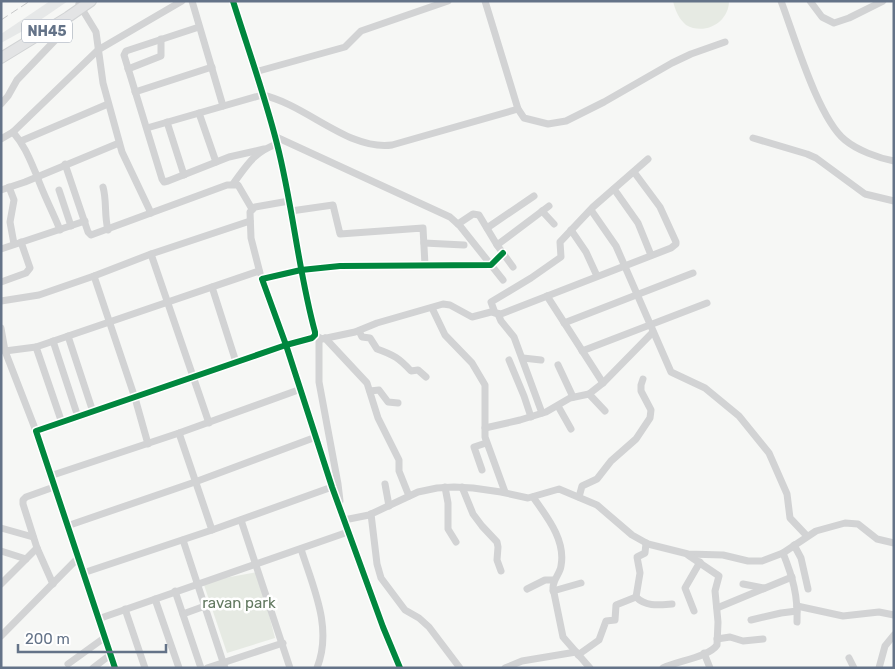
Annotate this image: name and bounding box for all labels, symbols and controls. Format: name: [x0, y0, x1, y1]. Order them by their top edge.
road number: NH45: [22, 20, 72, 42]
park label: ravan park: [202, 594, 276, 612]
scale bar: [18, 622, 165, 654]
text: 200 m: [25, 630, 70, 648]

